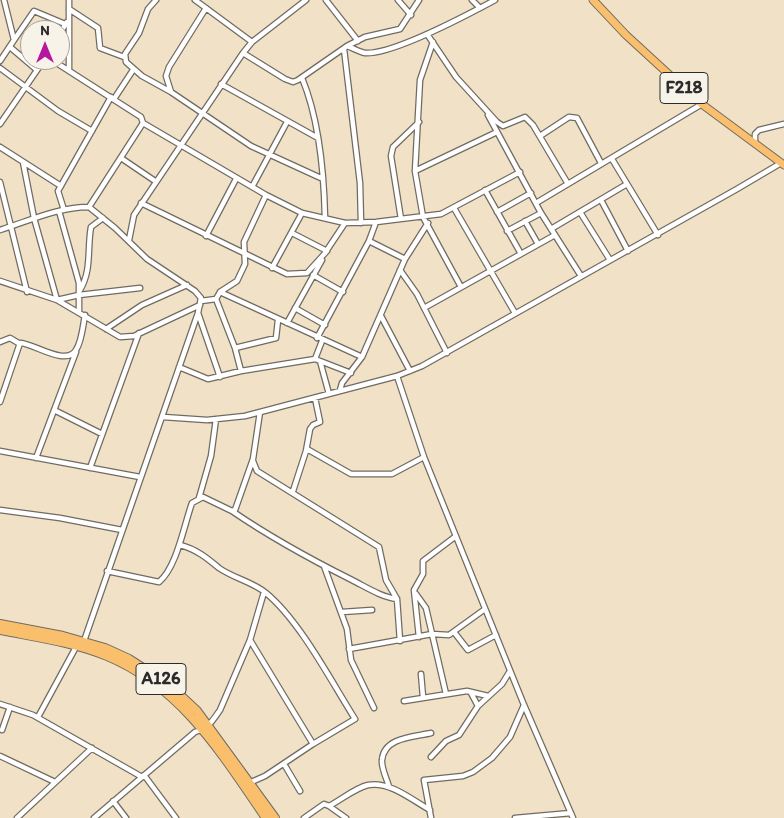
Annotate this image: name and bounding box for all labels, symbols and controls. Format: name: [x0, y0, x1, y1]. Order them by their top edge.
north arrow: [20, 20, 70, 70]
text: N: [40, 22, 50, 39]
road number: F218: [660, 73, 708, 104]
road number: A126: [136, 664, 186, 694]

